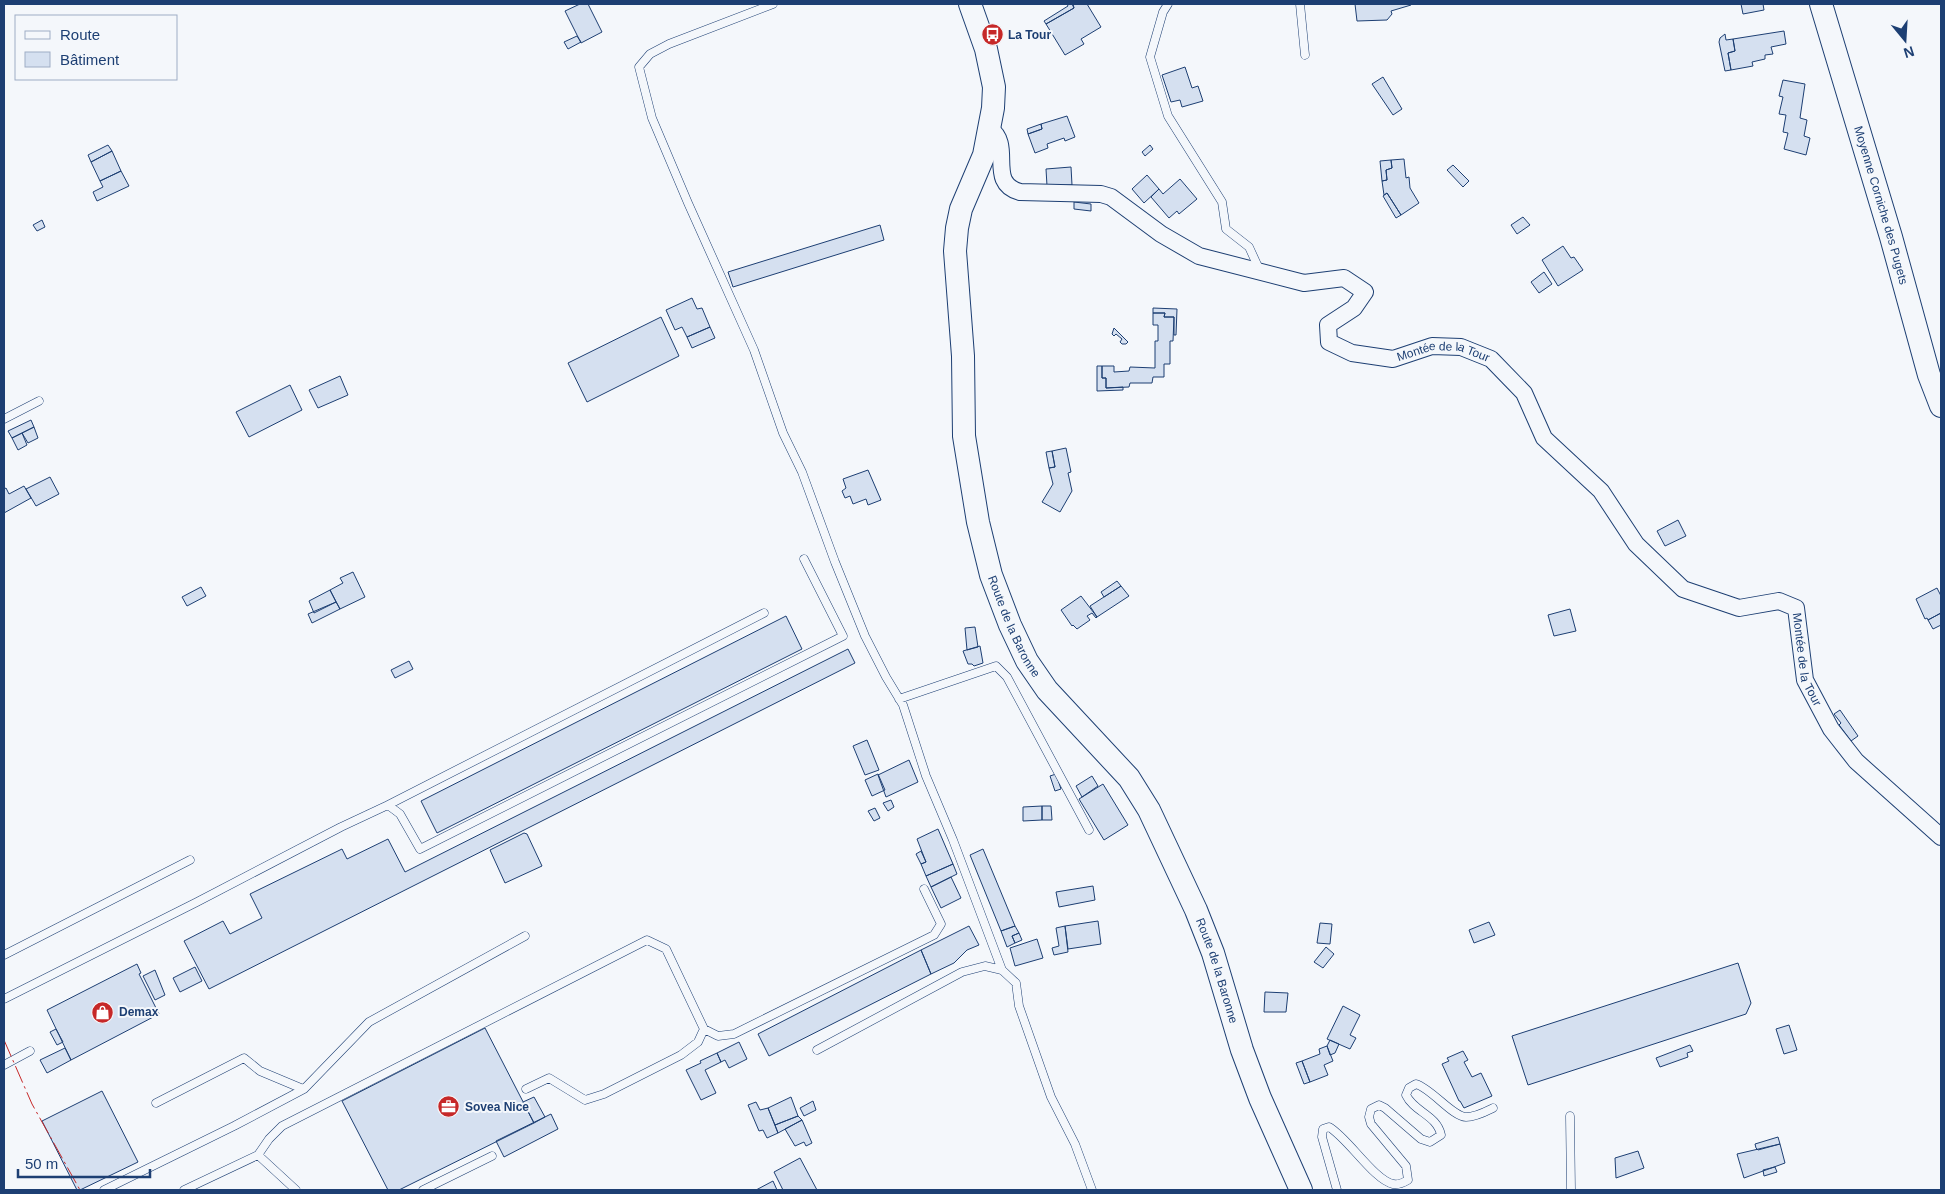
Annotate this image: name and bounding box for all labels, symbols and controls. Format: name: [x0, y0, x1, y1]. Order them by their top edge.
legend: [15, 15, 178, 80]
north arrow: [1880, 15, 1930, 65]
bus stop icon: La Tour: [980, 23, 1004, 47]
text: Route: [60, 26, 100, 43]
place label: La Tour: [1008, 28, 1051, 42]
text: N: [1902, 43, 1916, 62]
text: Bâtiment: [60, 51, 120, 68]
street label: Moyenne Corniche des Pugets: [1851, 124, 1911, 286]
street label: Montée de la Tour: [1395, 339, 1492, 365]
street label: Route de la Baronne: [985, 574, 1043, 680]
street label: Montée de la Tour: [1790, 612, 1824, 708]
street label: Route de la Baronne: [1193, 916, 1241, 1025]
shop icon: Demax: [91, 1000, 115, 1024]
place label: Demax: [119, 1005, 159, 1019]
office icon: Sovea Nice: [437, 1095, 461, 1119]
place label: Sovea Nice: [465, 1100, 529, 1114]
scale bar: [18, 1146, 150, 1178]
text: 50 m: [25, 1155, 58, 1172]

